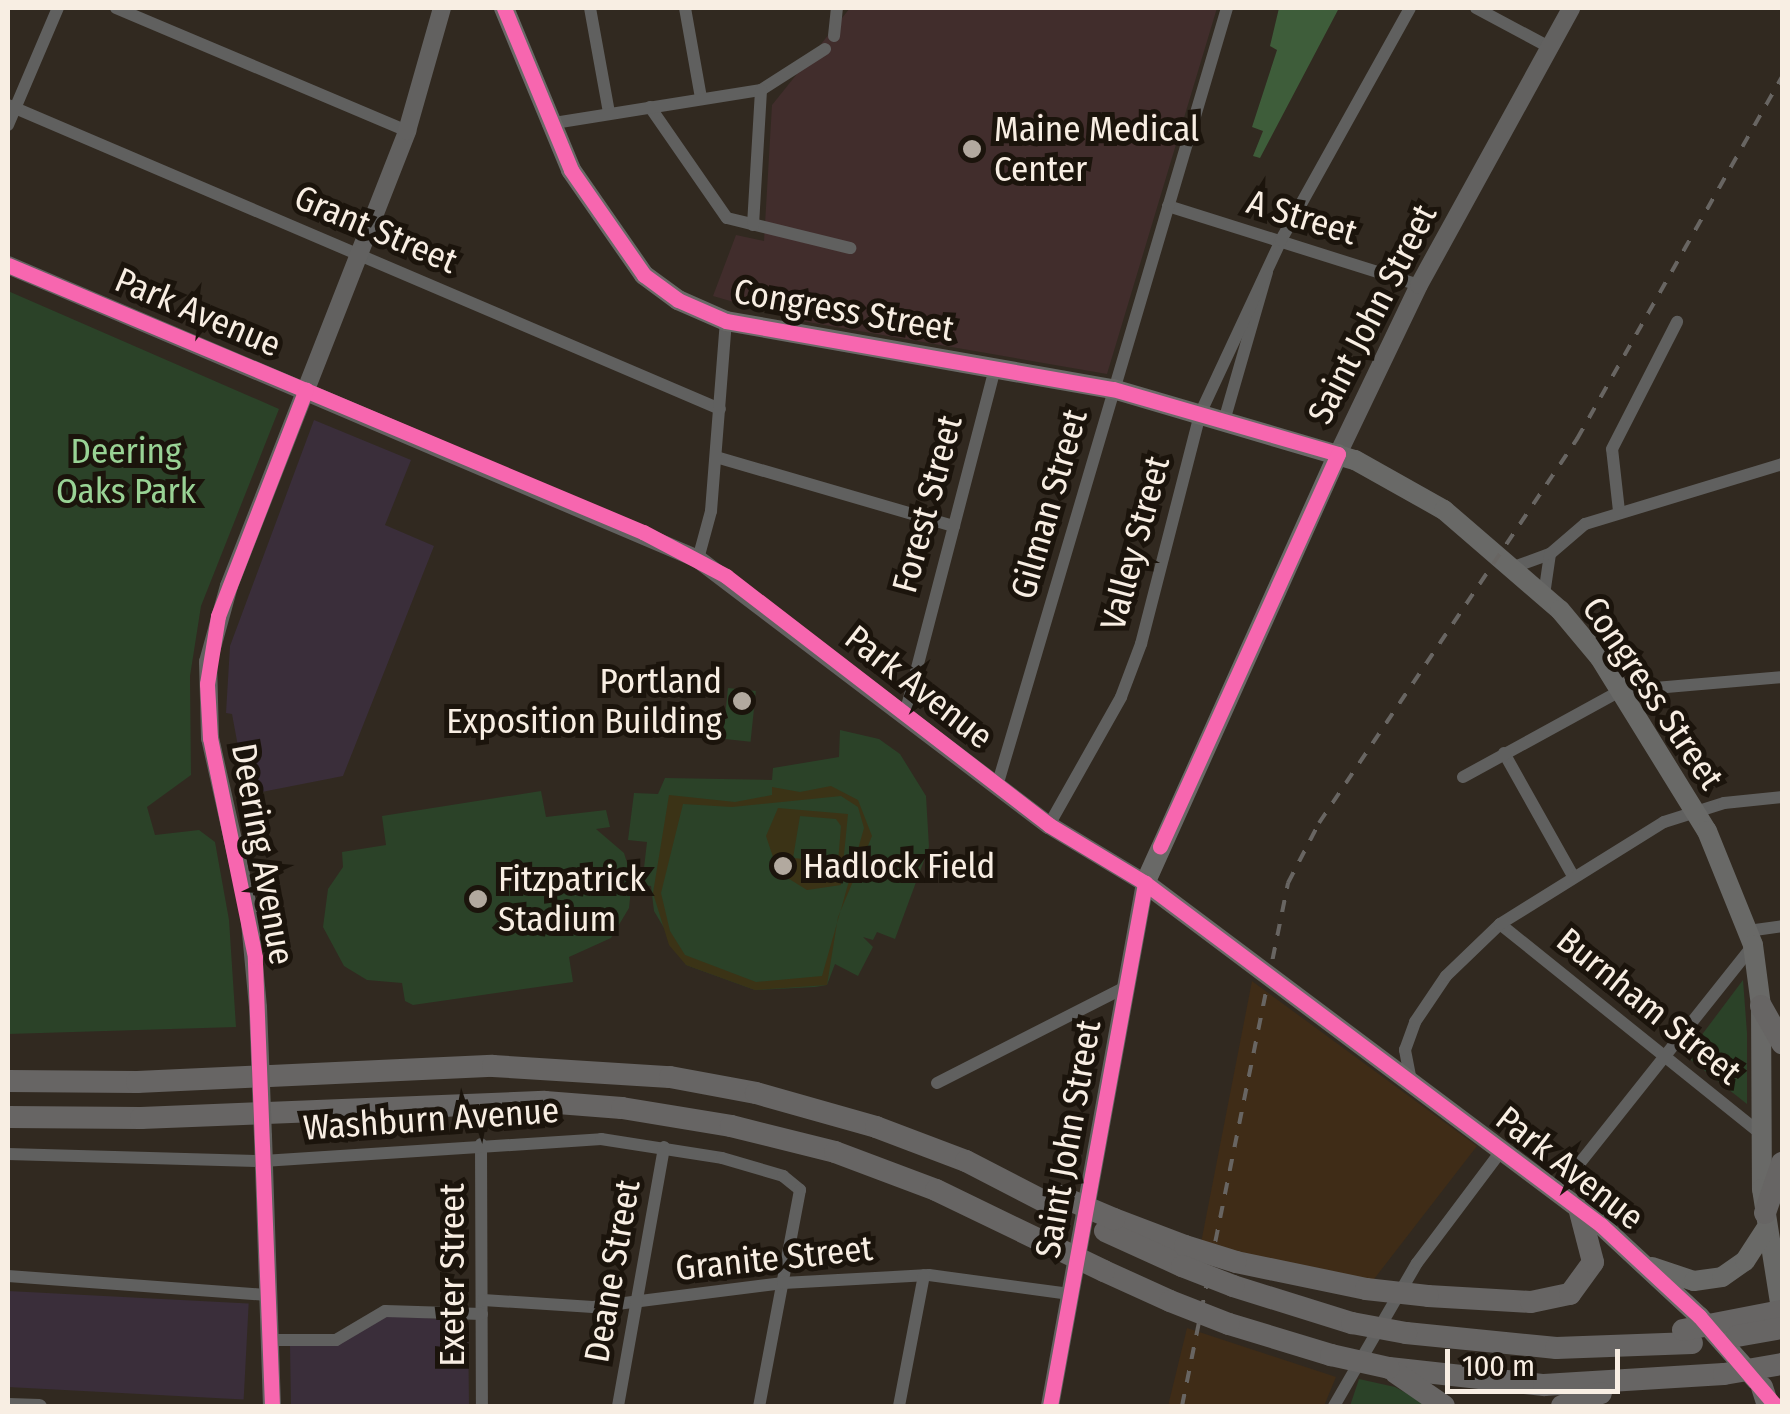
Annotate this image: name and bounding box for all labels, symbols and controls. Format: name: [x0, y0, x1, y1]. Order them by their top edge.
place label: Maine Medical Center: [994, 108, 1199, 190]
marker: Maine Medical Center: [959, 136, 985, 162]
street label: Grant Street: [288, 176, 464, 282]
street label: A Street: [1242, 180, 1362, 254]
street label: Saint John Street: [1299, 197, 1445, 431]
street label: Park Avenue: [109, 258, 287, 366]
street label: Congress Street: [731, 270, 957, 350]
street label: Gilman Street: [1002, 405, 1096, 603]
street label: Forest Street: [883, 411, 971, 597]
park label: Deering Oaks Park: [56, 430, 196, 512]
street label: Valley Street: [1092, 451, 1178, 635]
street label: Congress Street: [1573, 589, 1733, 797]
street label: Park Avenue: [837, 616, 1001, 758]
place label: Portland Exposition Building: [446, 660, 722, 742]
marker: Portland Exposition Building: [731, 690, 753, 712]
street label: Deering Avenue: [223, 740, 303, 968]
place label: Hadlock Field: [803, 845, 995, 887]
marker: Hadlock Field: [772, 855, 794, 877]
place label: Fitzpatrick Stadium: [498, 858, 646, 940]
marker: Fitzpatrick Stadium: [467, 888, 489, 910]
street label: Burnham Street: [1548, 919, 1750, 1093]
street label: Saint John Street: [1026, 1017, 1110, 1261]
street label: Washburn Avenue: [302, 1089, 560, 1149]
street label: Park Avenue: [1488, 1097, 1652, 1239]
street label: Deane Street: [575, 1177, 649, 1365]
street label: Exeter Street: [431, 1183, 473, 1367]
street label: Granite Street: [673, 1227, 875, 1289]
scale bar: [1450, 1329, 1625, 1391]
text: 100 m: [1462, 1348, 1535, 1384]

